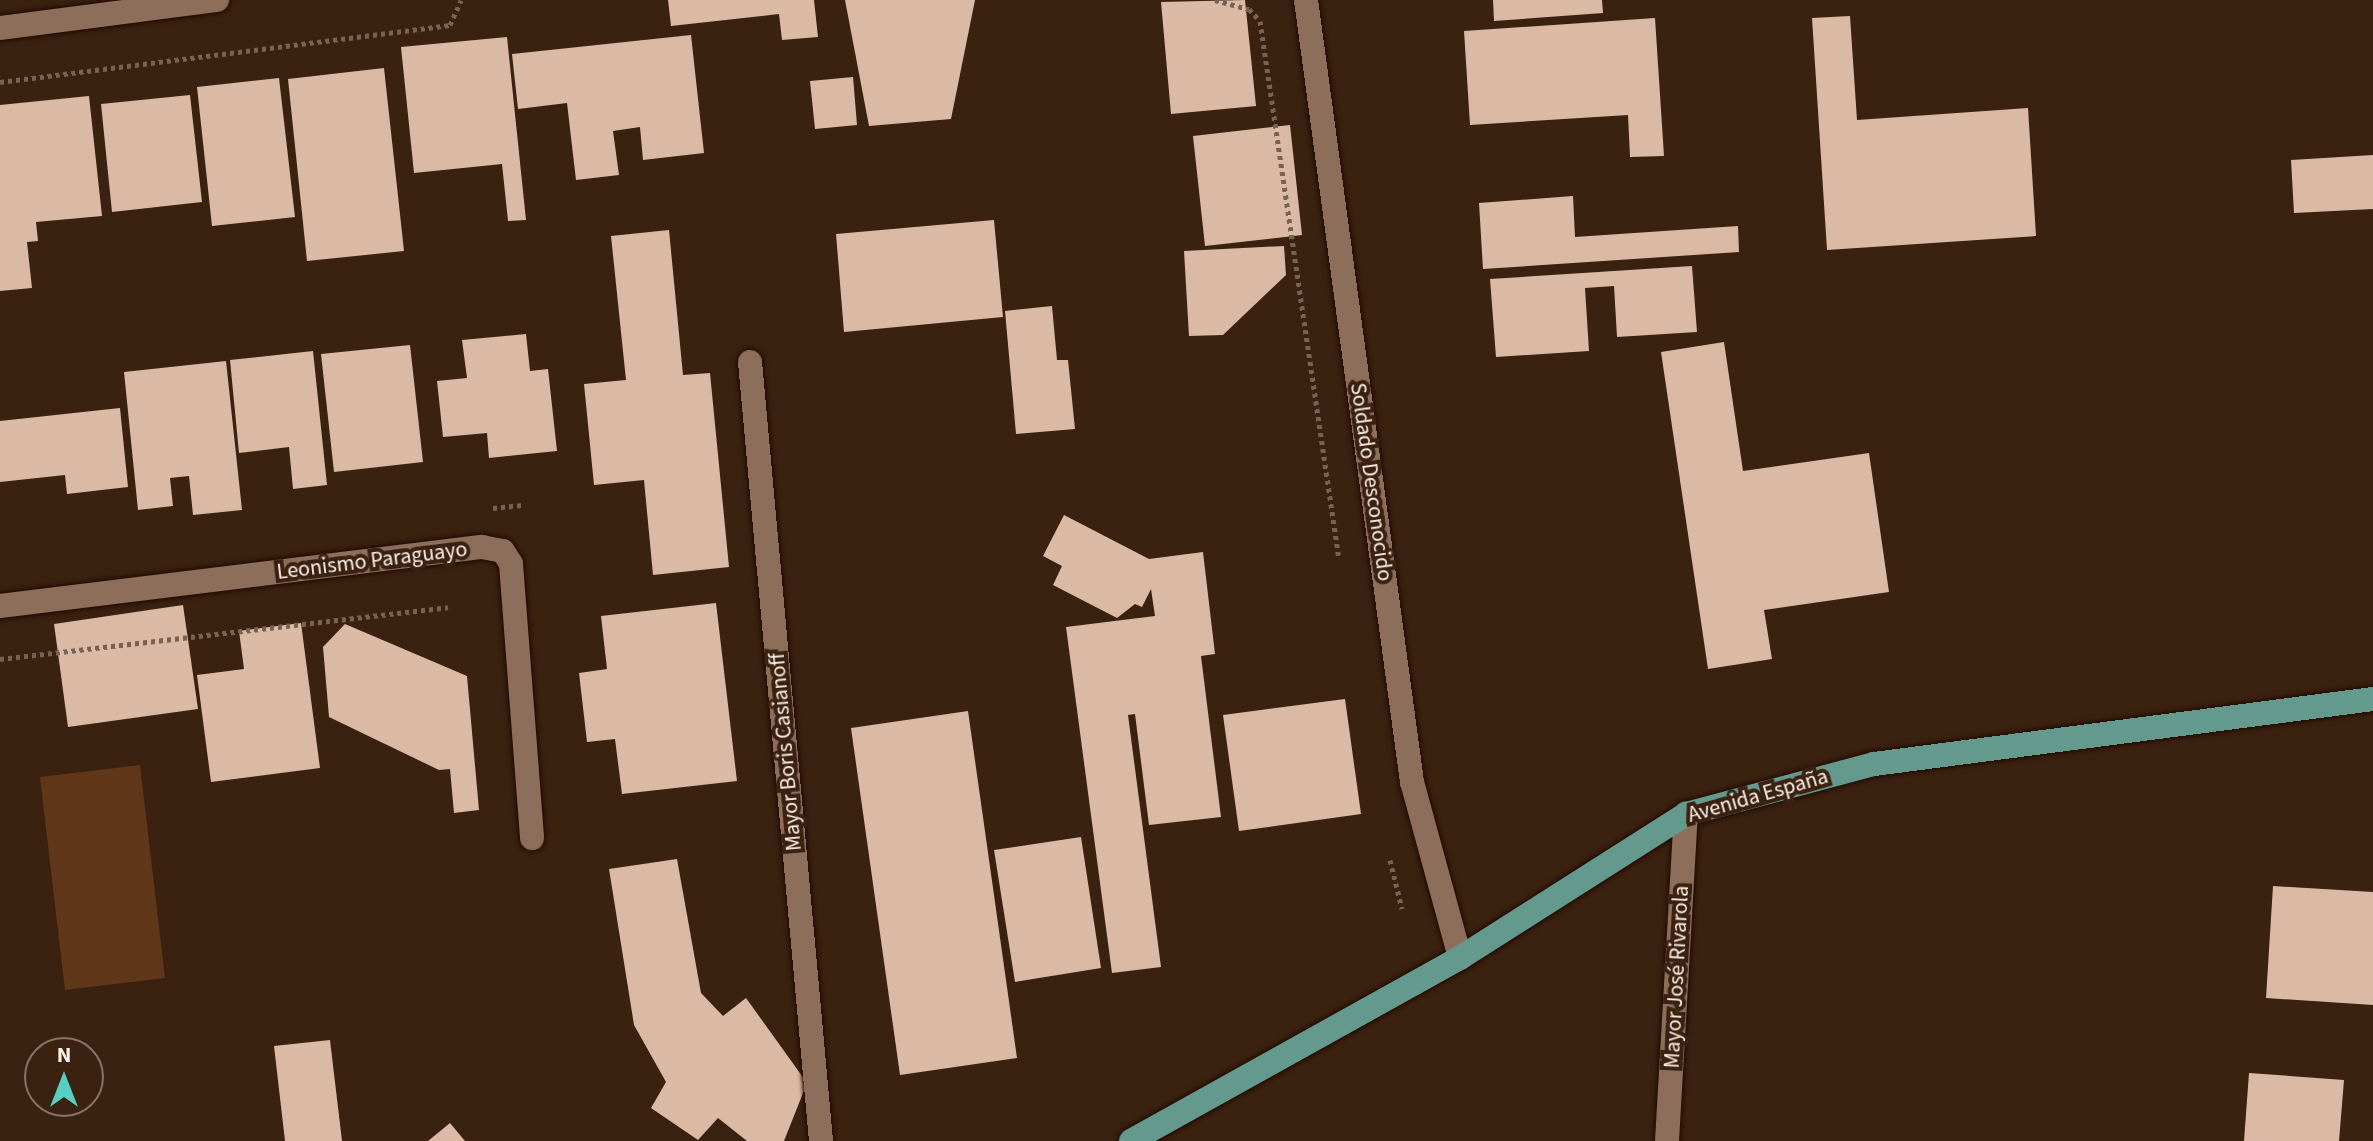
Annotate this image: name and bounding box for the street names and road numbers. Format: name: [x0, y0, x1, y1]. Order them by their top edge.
street label: Soldado Desconocido: [1344, 381, 1398, 583]
street label: Leonismo Paraguayo: [275, 536, 469, 586]
street label: Mayor Boris Casianoff: [764, 652, 808, 852]
street label: Avenida España: [1685, 763, 1831, 829]
street label: Mayor José Rivarola: [1659, 885, 1695, 1069]

